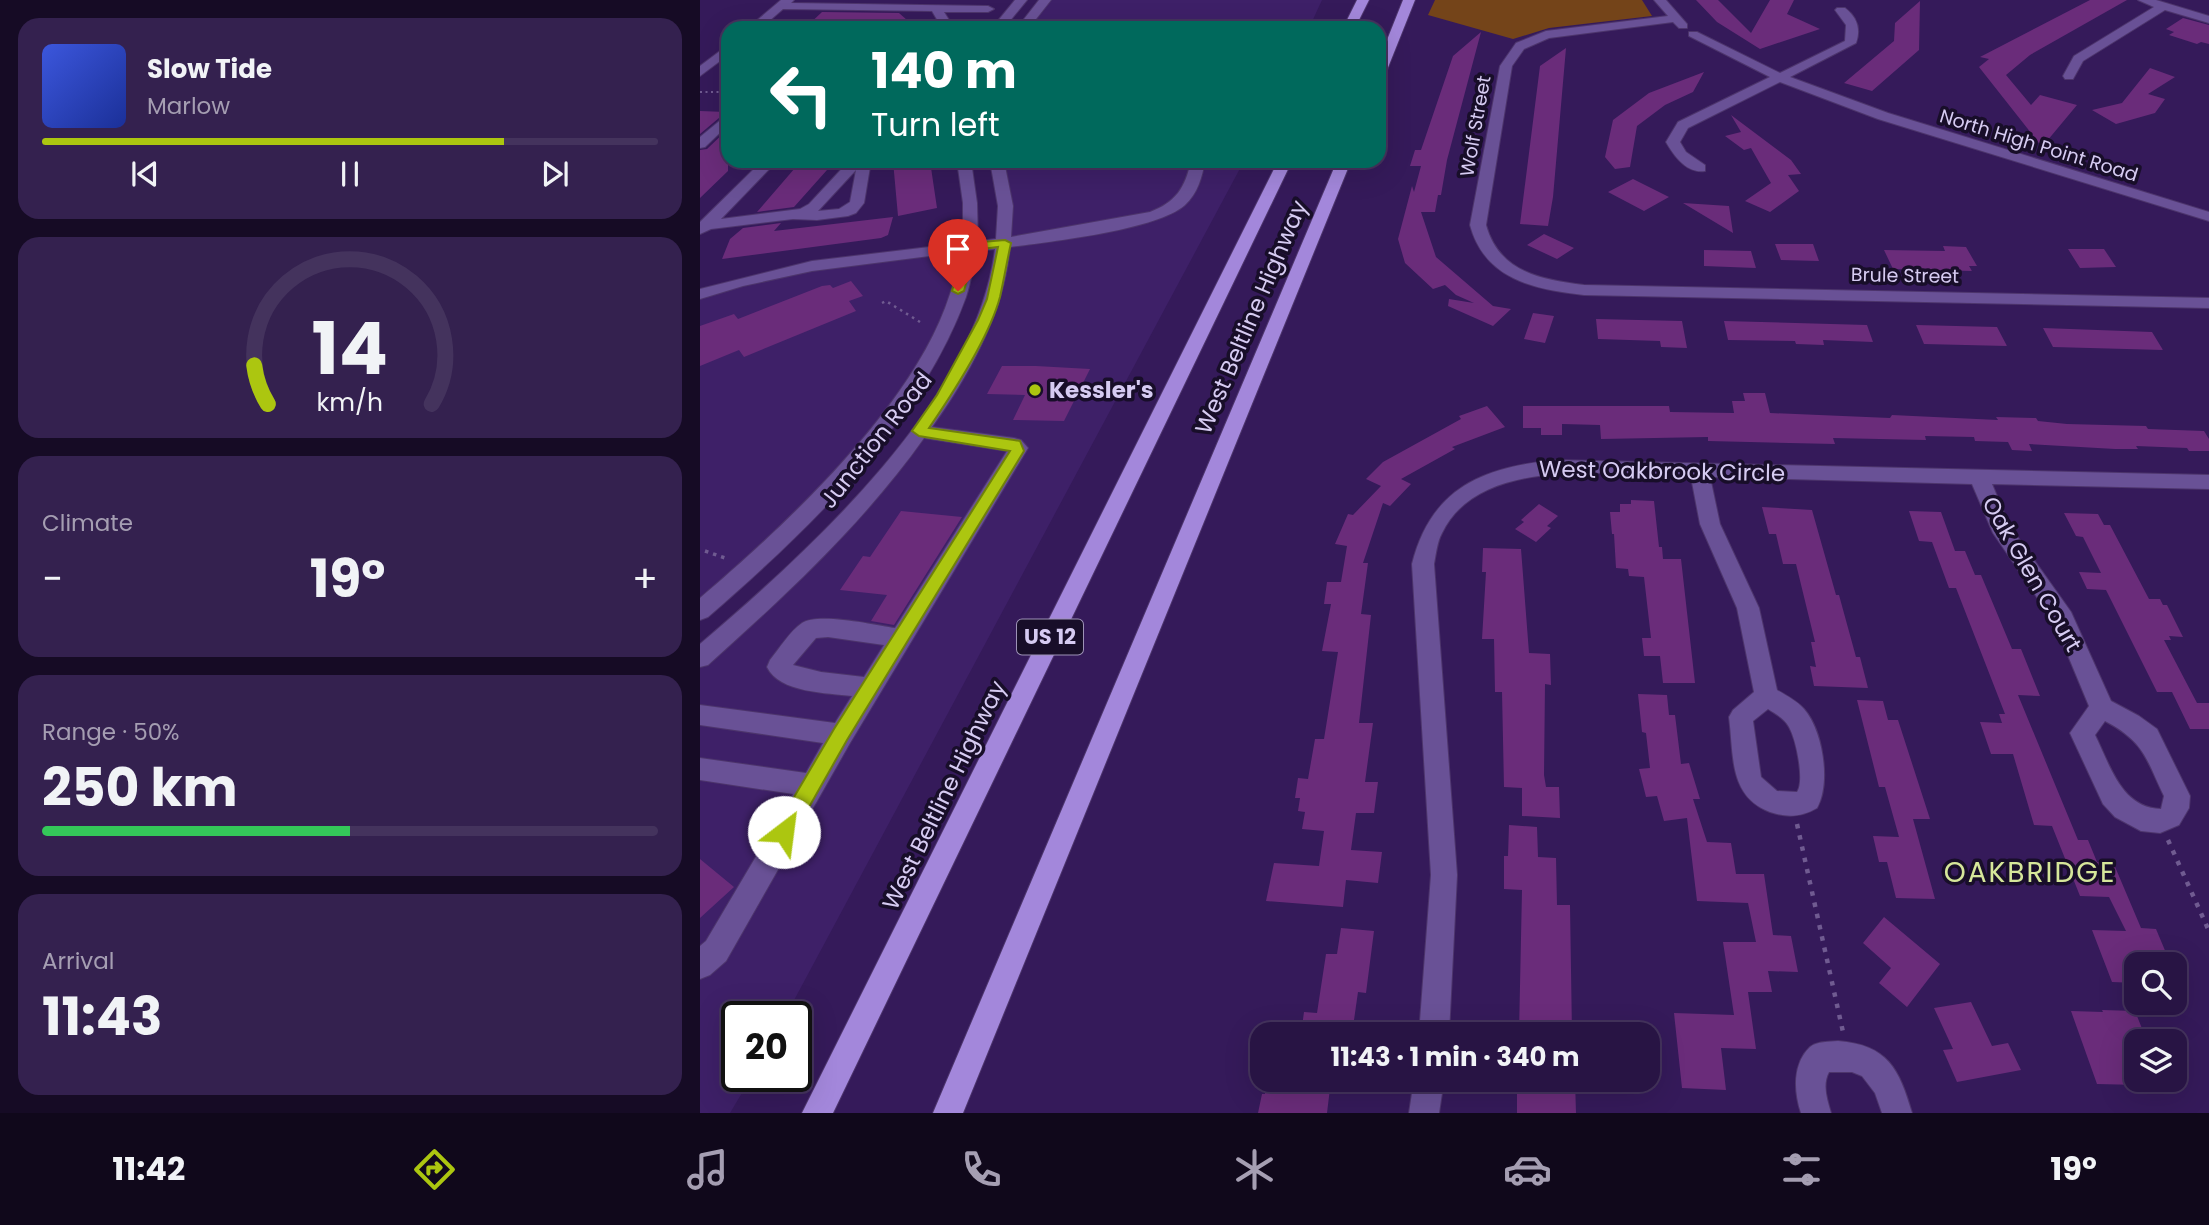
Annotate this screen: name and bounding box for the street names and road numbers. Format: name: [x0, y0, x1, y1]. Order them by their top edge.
street label: Wolf Street: [1453, 73, 1498, 179]
street label: North High Point Road: [1936, 102, 2141, 189]
street label: West Beltline Highway: [1187, 195, 1315, 439]
street label: Brule Street: [1851, 261, 1959, 290]
street label: Junction Road: [813, 365, 939, 515]
street label: West Oakbrook Circle: [1539, 453, 1785, 489]
street label: Oak Glen Court: [1975, 490, 2089, 658]
road number: US 12: [1017, 620, 1083, 654]
street label: West Beltline Highway: [875, 675, 1013, 915]

